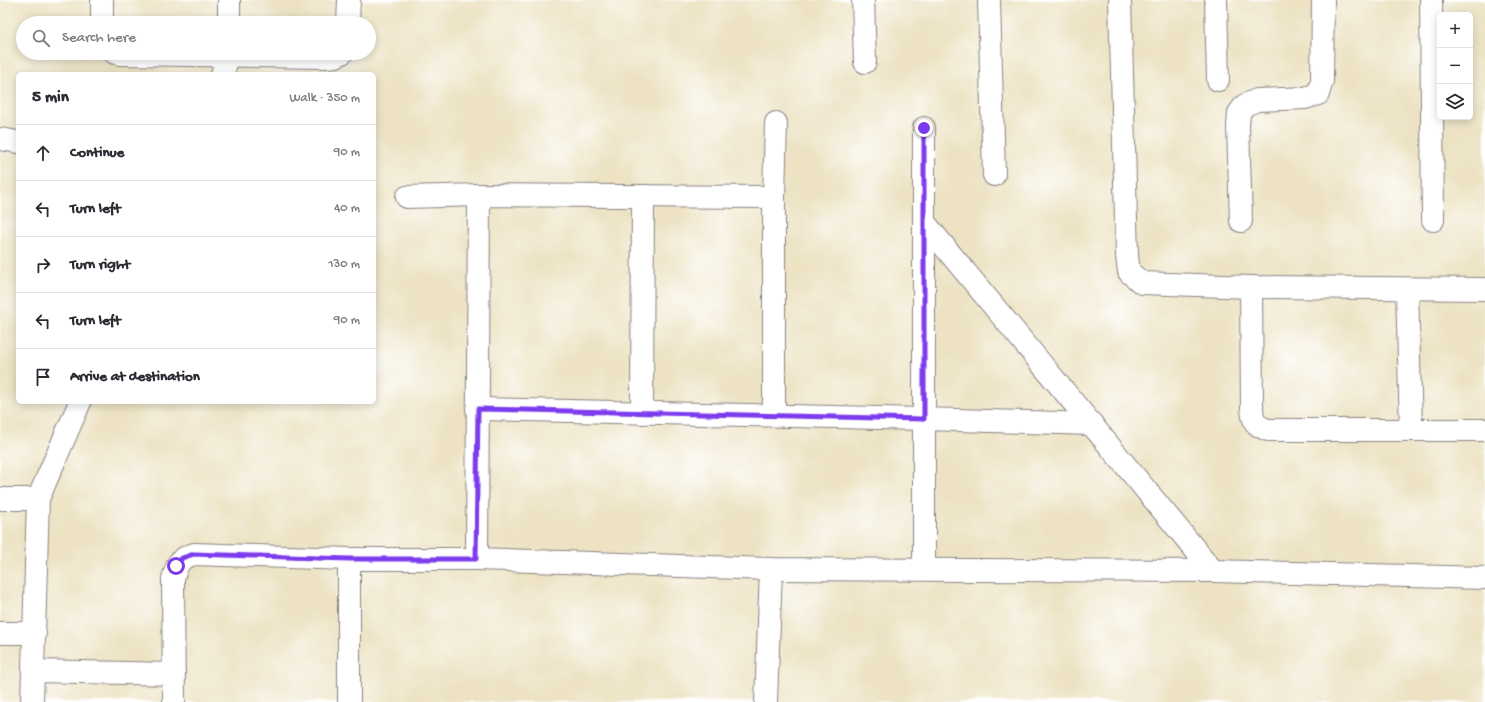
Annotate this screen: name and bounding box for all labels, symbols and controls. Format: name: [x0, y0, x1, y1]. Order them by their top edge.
map controls: [1437, 12, 1473, 120]
button: +: [1437, 12, 1473, 48]
search box: [16, 16, 376, 60]
icon: search: [30, 27, 52, 49]
text: Search here: [62, 29, 136, 47]
button: −: [1437, 48, 1473, 84]
button: layers: [1437, 84, 1473, 120]
text: 5 min: [32, 88, 69, 108]
text: Walk · 350 m: [290, 91, 360, 106]
route end: [915, 119, 933, 137]
icon: ahead: [32, 142, 54, 164]
text: Continue: [70, 144, 124, 162]
text: 90 m: [334, 145, 360, 160]
icon: left: [32, 198, 54, 220]
text: Turn left: [70, 200, 121, 218]
text: 40 m: [334, 201, 360, 216]
icon: right: [32, 254, 54, 276]
text: Turn right: [70, 256, 130, 274]
text: 130 m: [328, 257, 360, 272]
icon: left: [32, 310, 54, 332]
text: Turn left: [70, 312, 121, 330]
text: 90 m: [334, 313, 360, 328]
icon: arrive: [32, 366, 54, 388]
text: Arrive at destination: [70, 368, 200, 386]
route start: [167, 557, 185, 575]

